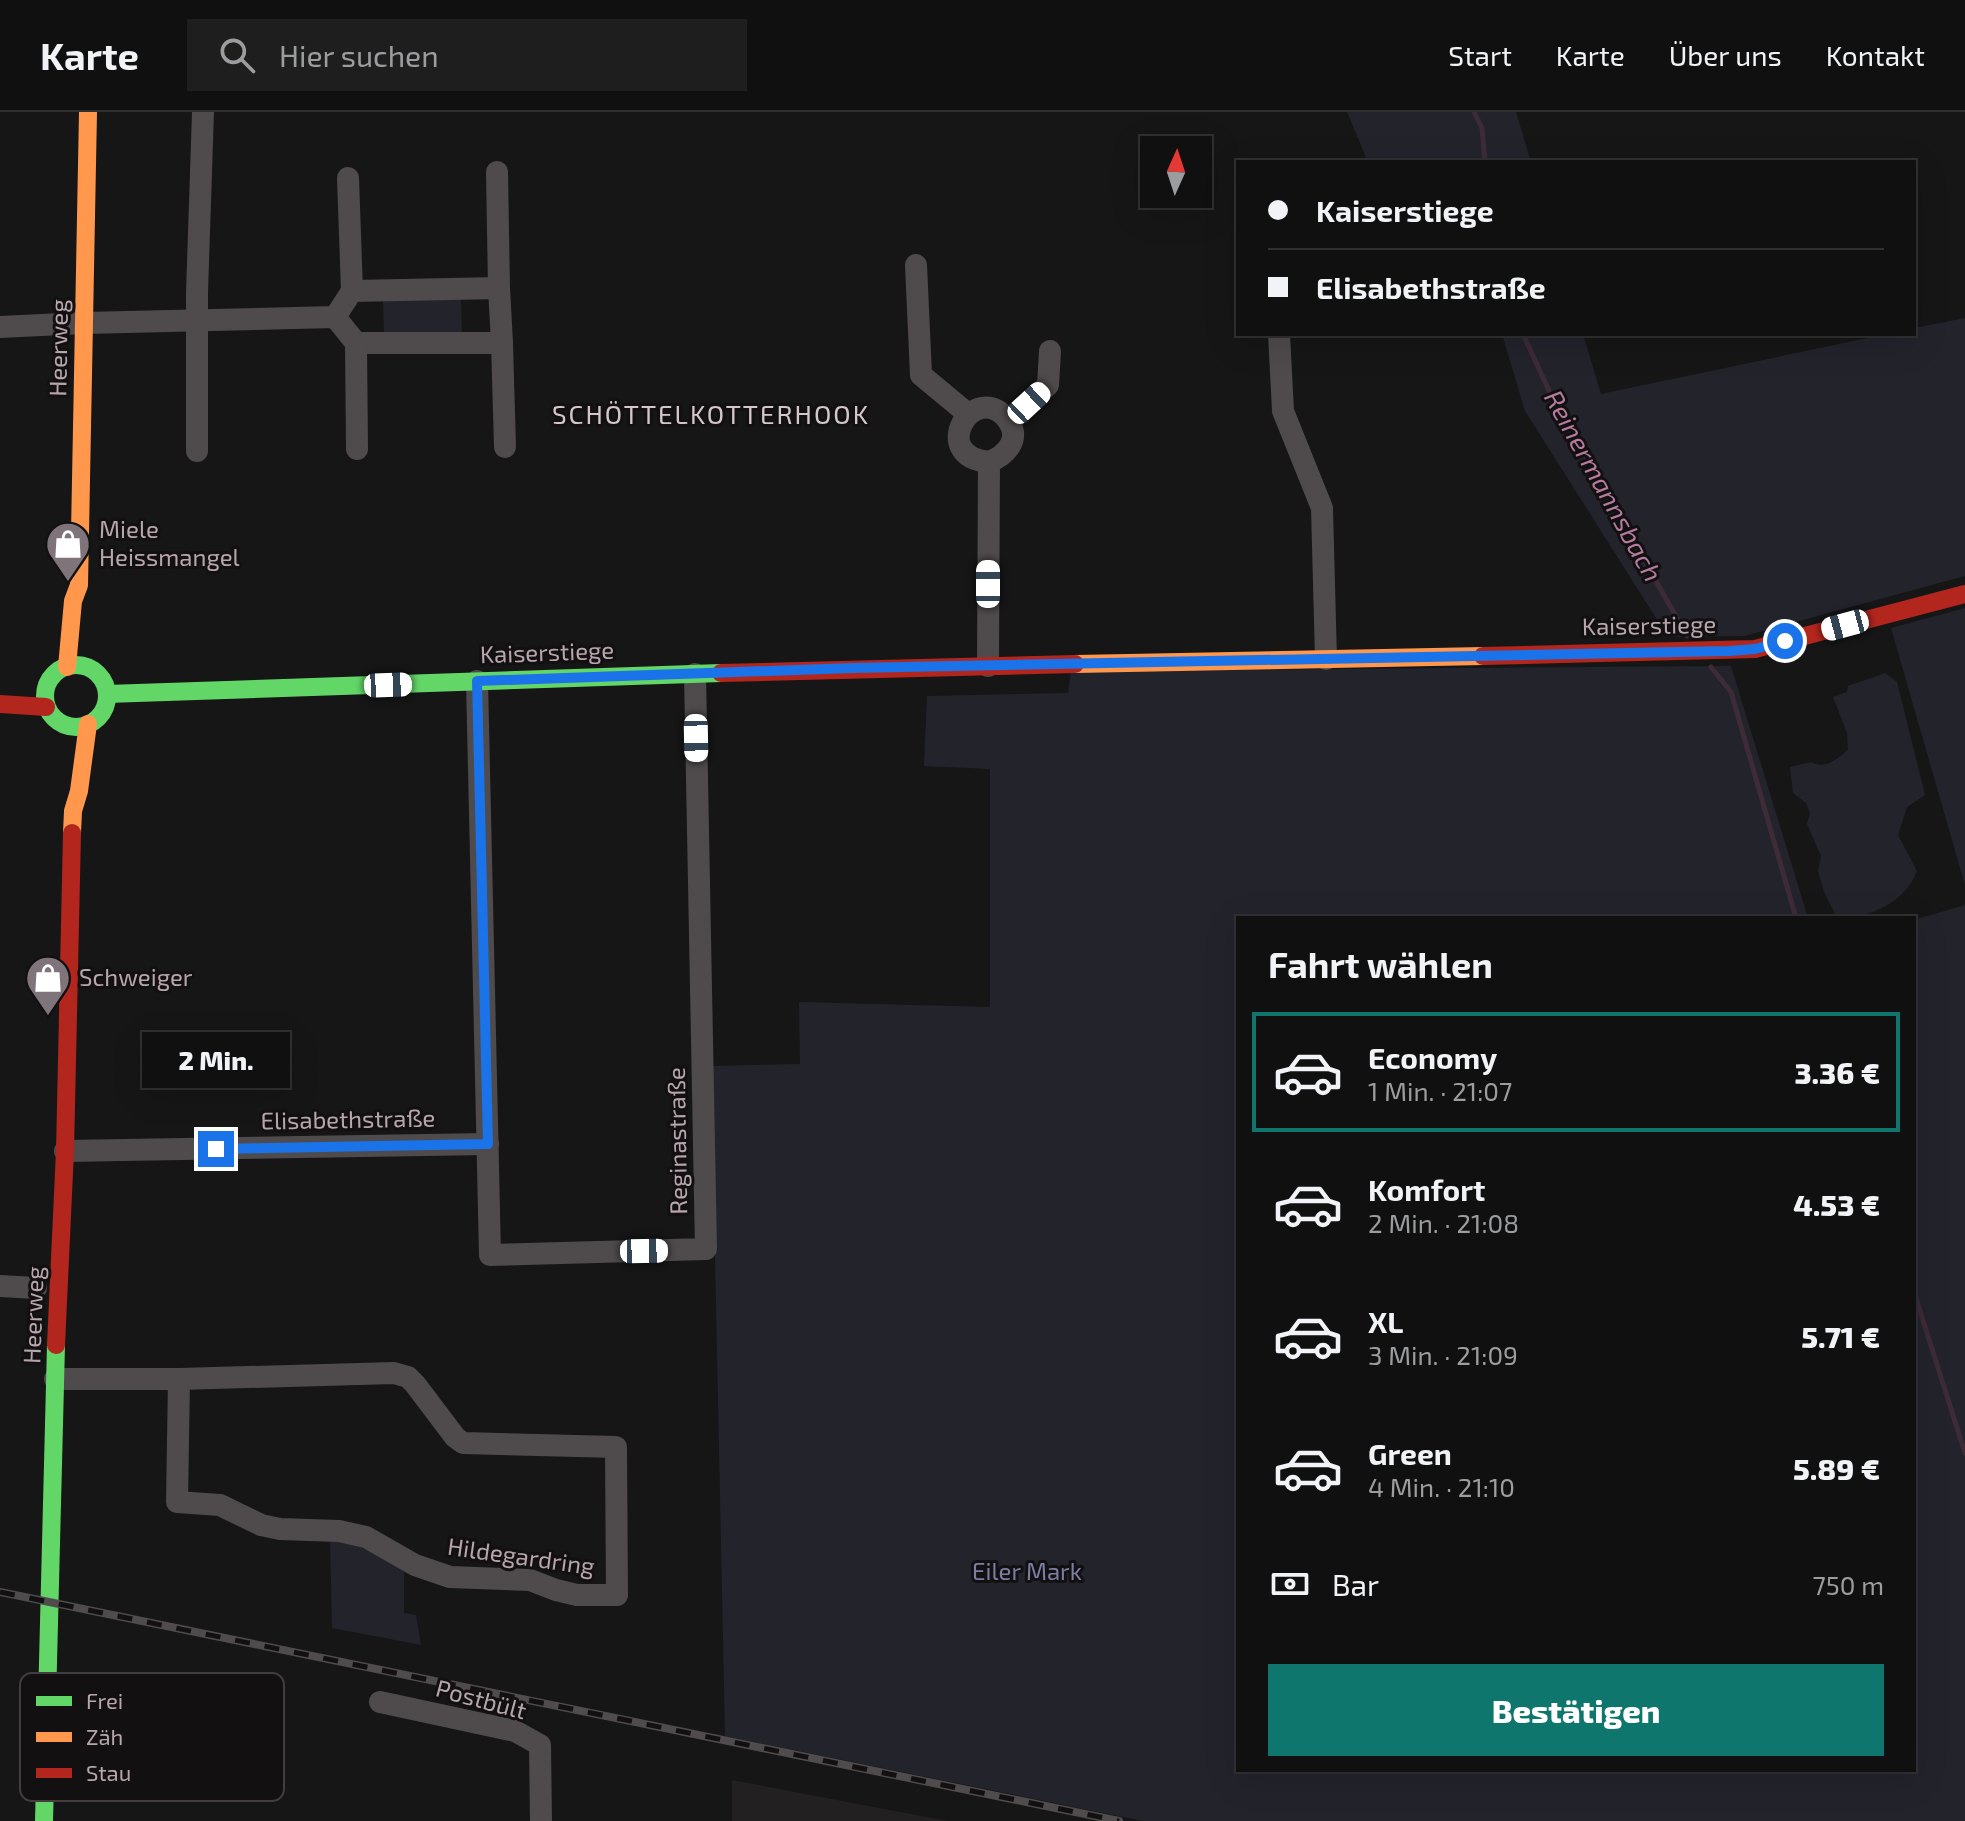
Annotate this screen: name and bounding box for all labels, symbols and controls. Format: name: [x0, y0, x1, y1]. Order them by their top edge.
search box: [187, 19, 747, 91]
text: Karte: [40, 32, 139, 78]
icon: search: [215, 33, 259, 77]
text: Hier suchen: [279, 37, 439, 73]
text: Start: [1448, 38, 1512, 72]
text: Karte: [1556, 38, 1625, 72]
text: Über uns: [1669, 38, 1782, 72]
text: Kontakt: [1826, 38, 1925, 72]
north arrow: [1140, 136, 1212, 208]
map controls: [1140, 136, 1212, 208]
text: Kaiserstiege: [1316, 192, 1494, 228]
text: Elisabethstraße: [1316, 269, 1546, 305]
street label: Heerweg: [42, 299, 73, 397]
car: [1003, 378, 1055, 428]
water label: Reinermannsbach: [1539, 384, 1670, 586]
district label: SCHÖTTELKOTTERHOOK: [552, 398, 870, 429]
place label: Miele Heissmangel: [99, 514, 240, 571]
shop icon: Miele Heissmangel: [44, 520, 92, 583]
car: [976, 560, 1000, 608]
car: [1819, 607, 1871, 643]
street label: Kaiserstiege: [1582, 609, 1716, 640]
route start: [1767, 623, 1803, 659]
street label: Kaiserstiege: [479, 635, 615, 668]
car: [364, 672, 412, 698]
car: [684, 714, 708, 762]
text: Fahrt wählen: [1268, 942, 1493, 985]
shop icon: Schweiger: [24, 954, 72, 1017]
place label: Schweiger: [79, 962, 193, 991]
callout: 2 Min.: [142, 1033, 290, 1089]
icon: car: [1272, 1036, 1344, 1108]
text: Economy: [1368, 1039, 1497, 1075]
text: 2 Min.: [178, 1044, 254, 1075]
text: 3.36 €: [1794, 1054, 1880, 1090]
street label: Reginastraße: [661, 1067, 692, 1215]
text: 1 Min. · 21:07: [1368, 1075, 1512, 1106]
street label: Elisabethstraße: [260, 1102, 436, 1135]
route end: [198, 1131, 234, 1167]
icon: car: [1272, 1168, 1344, 1240]
text: Komfort: [1368, 1171, 1485, 1207]
text: 4.53 €: [1793, 1186, 1880, 1222]
text: 2 Min. · 21:08: [1368, 1207, 1519, 1238]
car: [620, 1239, 668, 1263]
street label: Heerweg: [16, 1266, 49, 1364]
icon: car: [1272, 1300, 1344, 1372]
text: XL: [1368, 1303, 1403, 1339]
text: 5.71 €: [1801, 1318, 1880, 1354]
text: 3 Min. · 21:09: [1368, 1339, 1518, 1370]
icon: car: [1272, 1432, 1344, 1504]
text: Green: [1368, 1435, 1452, 1471]
text: 5.89 €: [1793, 1450, 1880, 1486]
text: 4 Min. · 21:10: [1368, 1471, 1515, 1502]
street label: Hildegardring: [446, 1531, 597, 1580]
park label: Eiler Mark: [972, 1556, 1082, 1585]
icon: cash: [1268, 1562, 1312, 1606]
text: Bar: [1332, 1566, 1379, 1602]
text: 750 m: [1812, 1569, 1884, 1600]
button: Bestätigen: [1268, 1664, 1884, 1756]
legend: [20, 1673, 284, 1801]
street label: Postbült: [433, 1673, 530, 1725]
text: Frei: [86, 1687, 123, 1713]
text: Zäh: [86, 1723, 123, 1749]
text: Stau: [86, 1759, 131, 1785]

